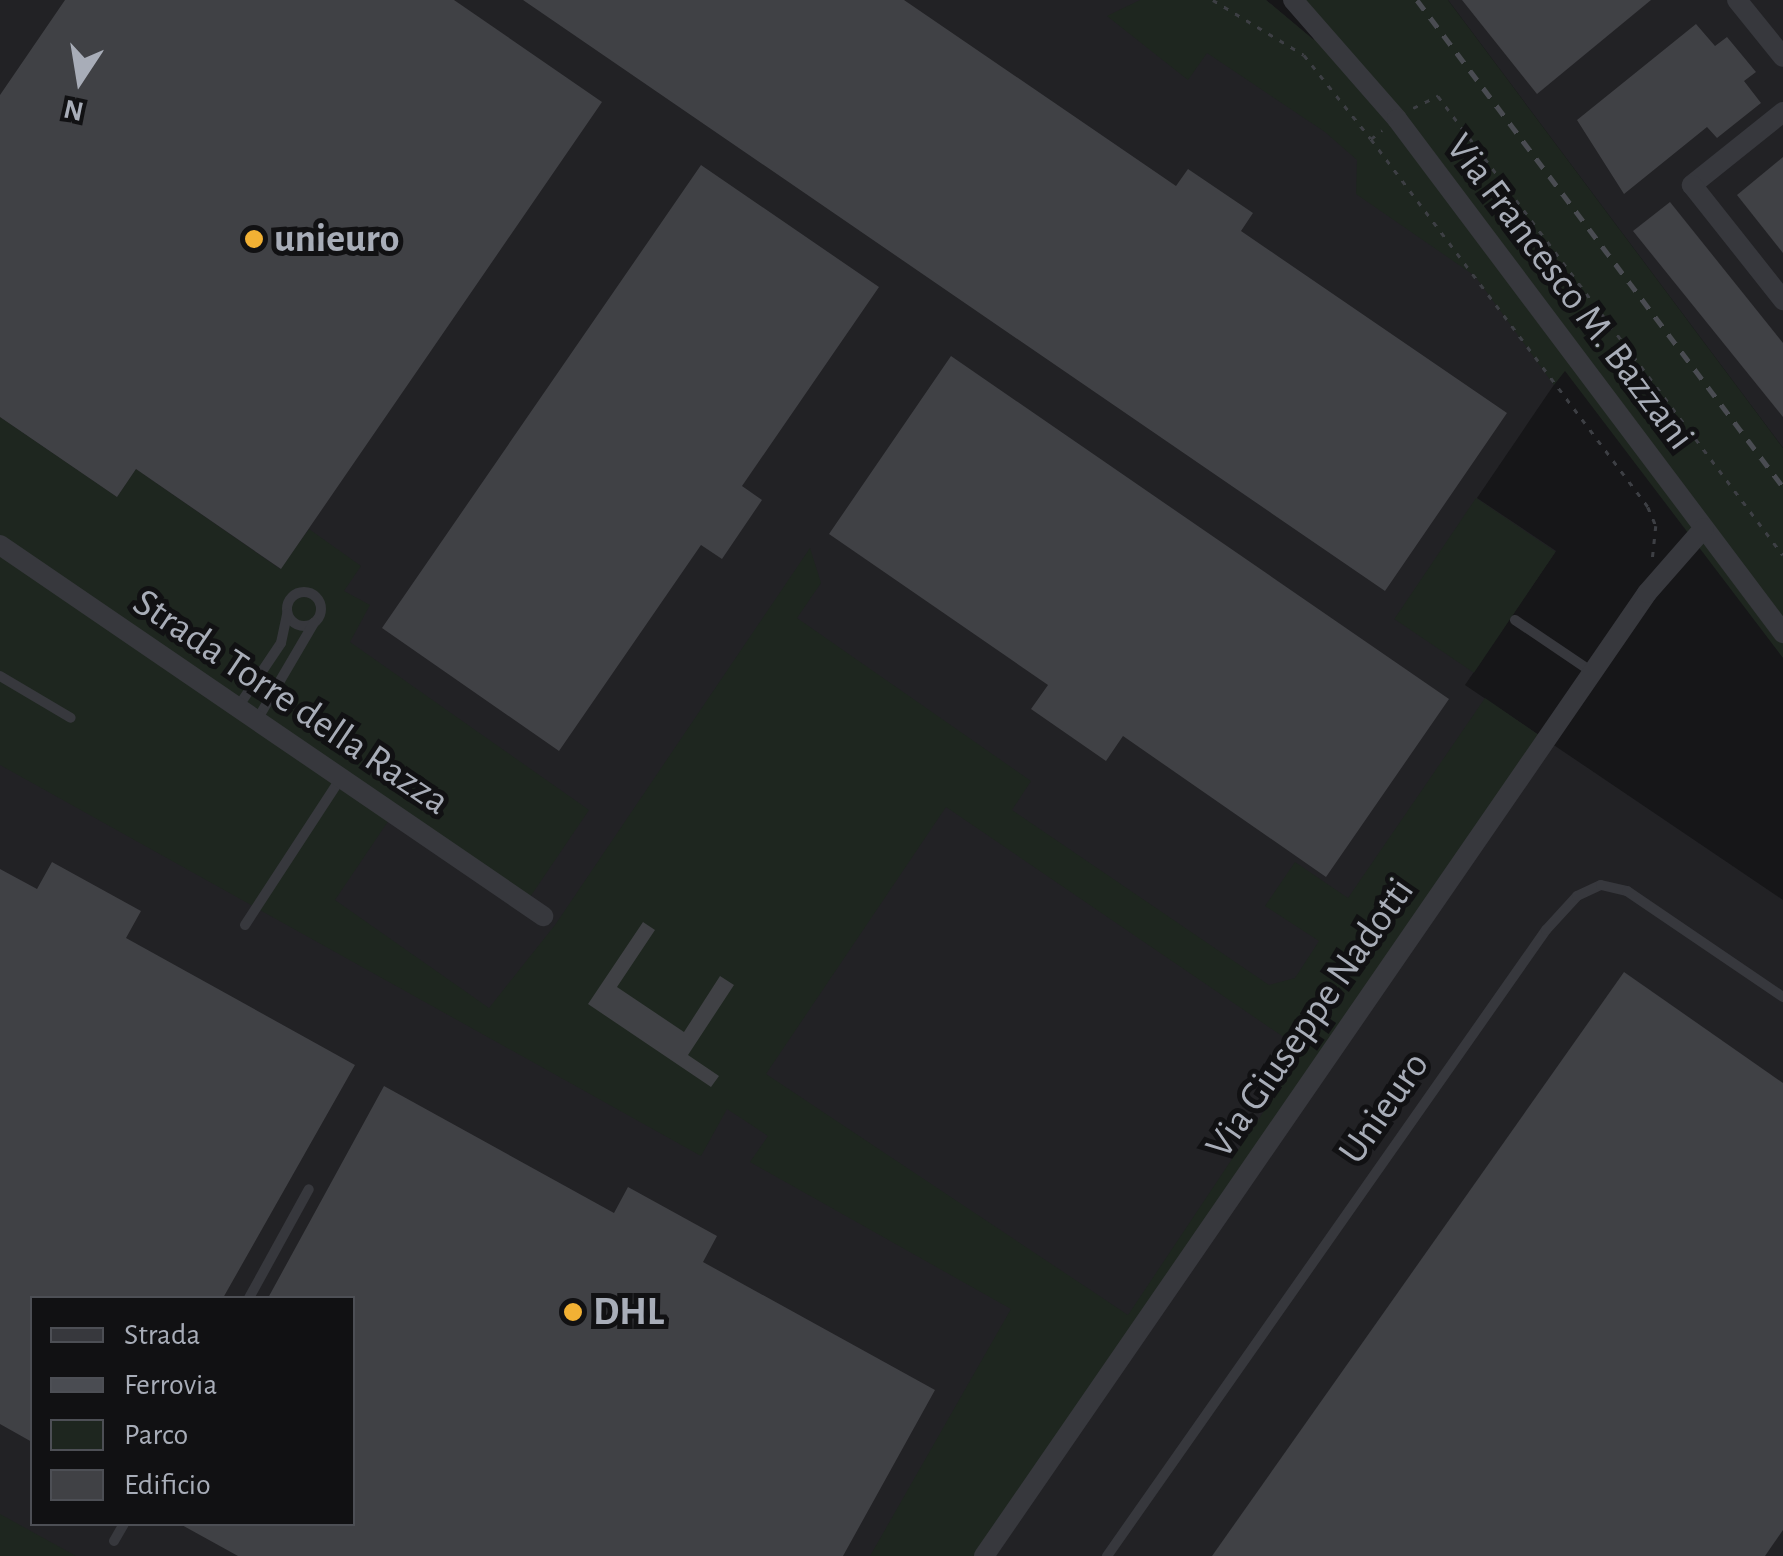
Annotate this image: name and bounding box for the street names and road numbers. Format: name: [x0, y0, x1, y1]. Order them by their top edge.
street label: Via Francesco M. Bazzani: [1435, 124, 1705, 460]
street label: Strada Torre della Razza: [124, 578, 458, 826]
street label: Via Giuseppe Nadotti: [1195, 869, 1425, 1167]
street label: Unieuro: [1328, 1043, 1440, 1173]

